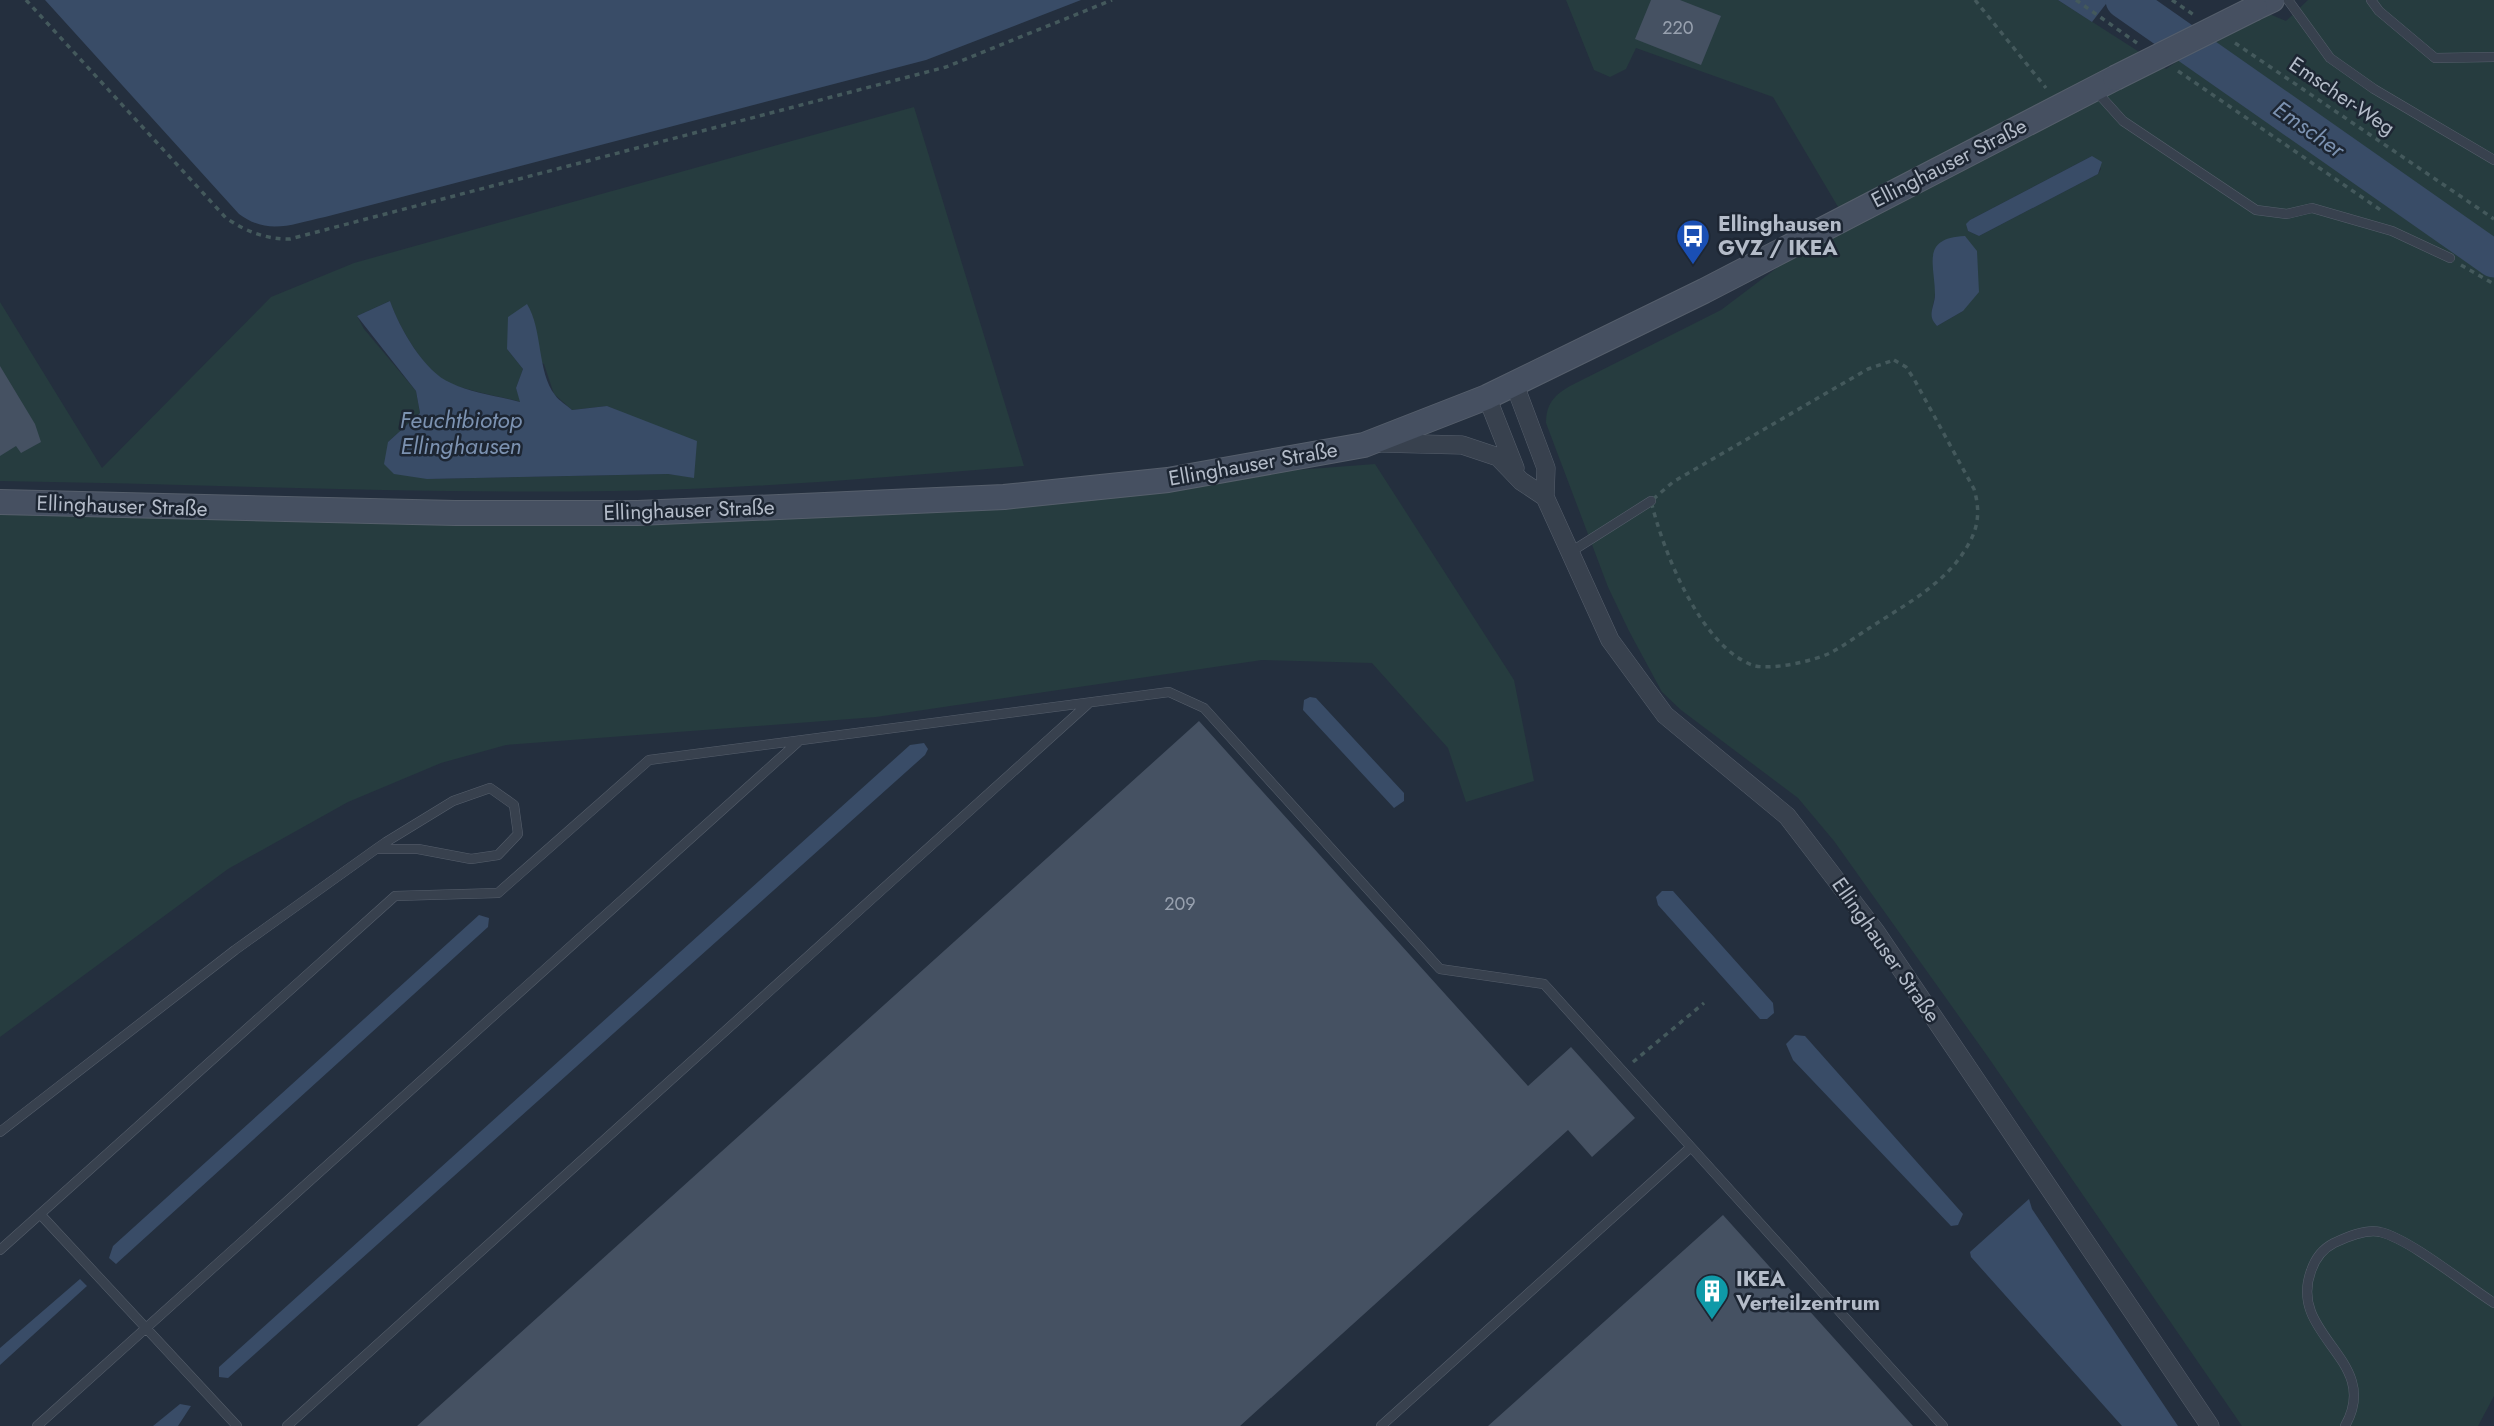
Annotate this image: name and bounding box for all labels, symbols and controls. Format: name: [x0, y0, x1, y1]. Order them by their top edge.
house number: 220: [1662, 15, 1694, 41]
street label: Emscher-Weg: [2284, 52, 2400, 140]
water label: Emscher: [2268, 95, 2350, 163]
street label: Ellinghauser Straße: [1866, 111, 2032, 215]
place label: Ellinghausen GVZ / IKEA: [1718, 209, 1842, 263]
bus stop icon: Ellinghausen GVZ / IKEA: [1674, 217, 1712, 266]
water label: Feuchtbiotop Ellinghausen: [400, 403, 522, 463]
street label: Ellinghauser Straße: [1166, 434, 1340, 494]
street label: Ellinghauser Straße: [36, 488, 208, 524]
street label: Ellinghauser Straße: [603, 492, 775, 528]
street label: Ellinghauser Straße: [1825, 871, 1947, 1029]
house number: 209: [1164, 891, 1196, 917]
place label: IKEA Verteilzentrum: [1735, 1264, 1880, 1318]
building icon: IKEA Verteilzentrum: [1693, 1272, 1731, 1321]

